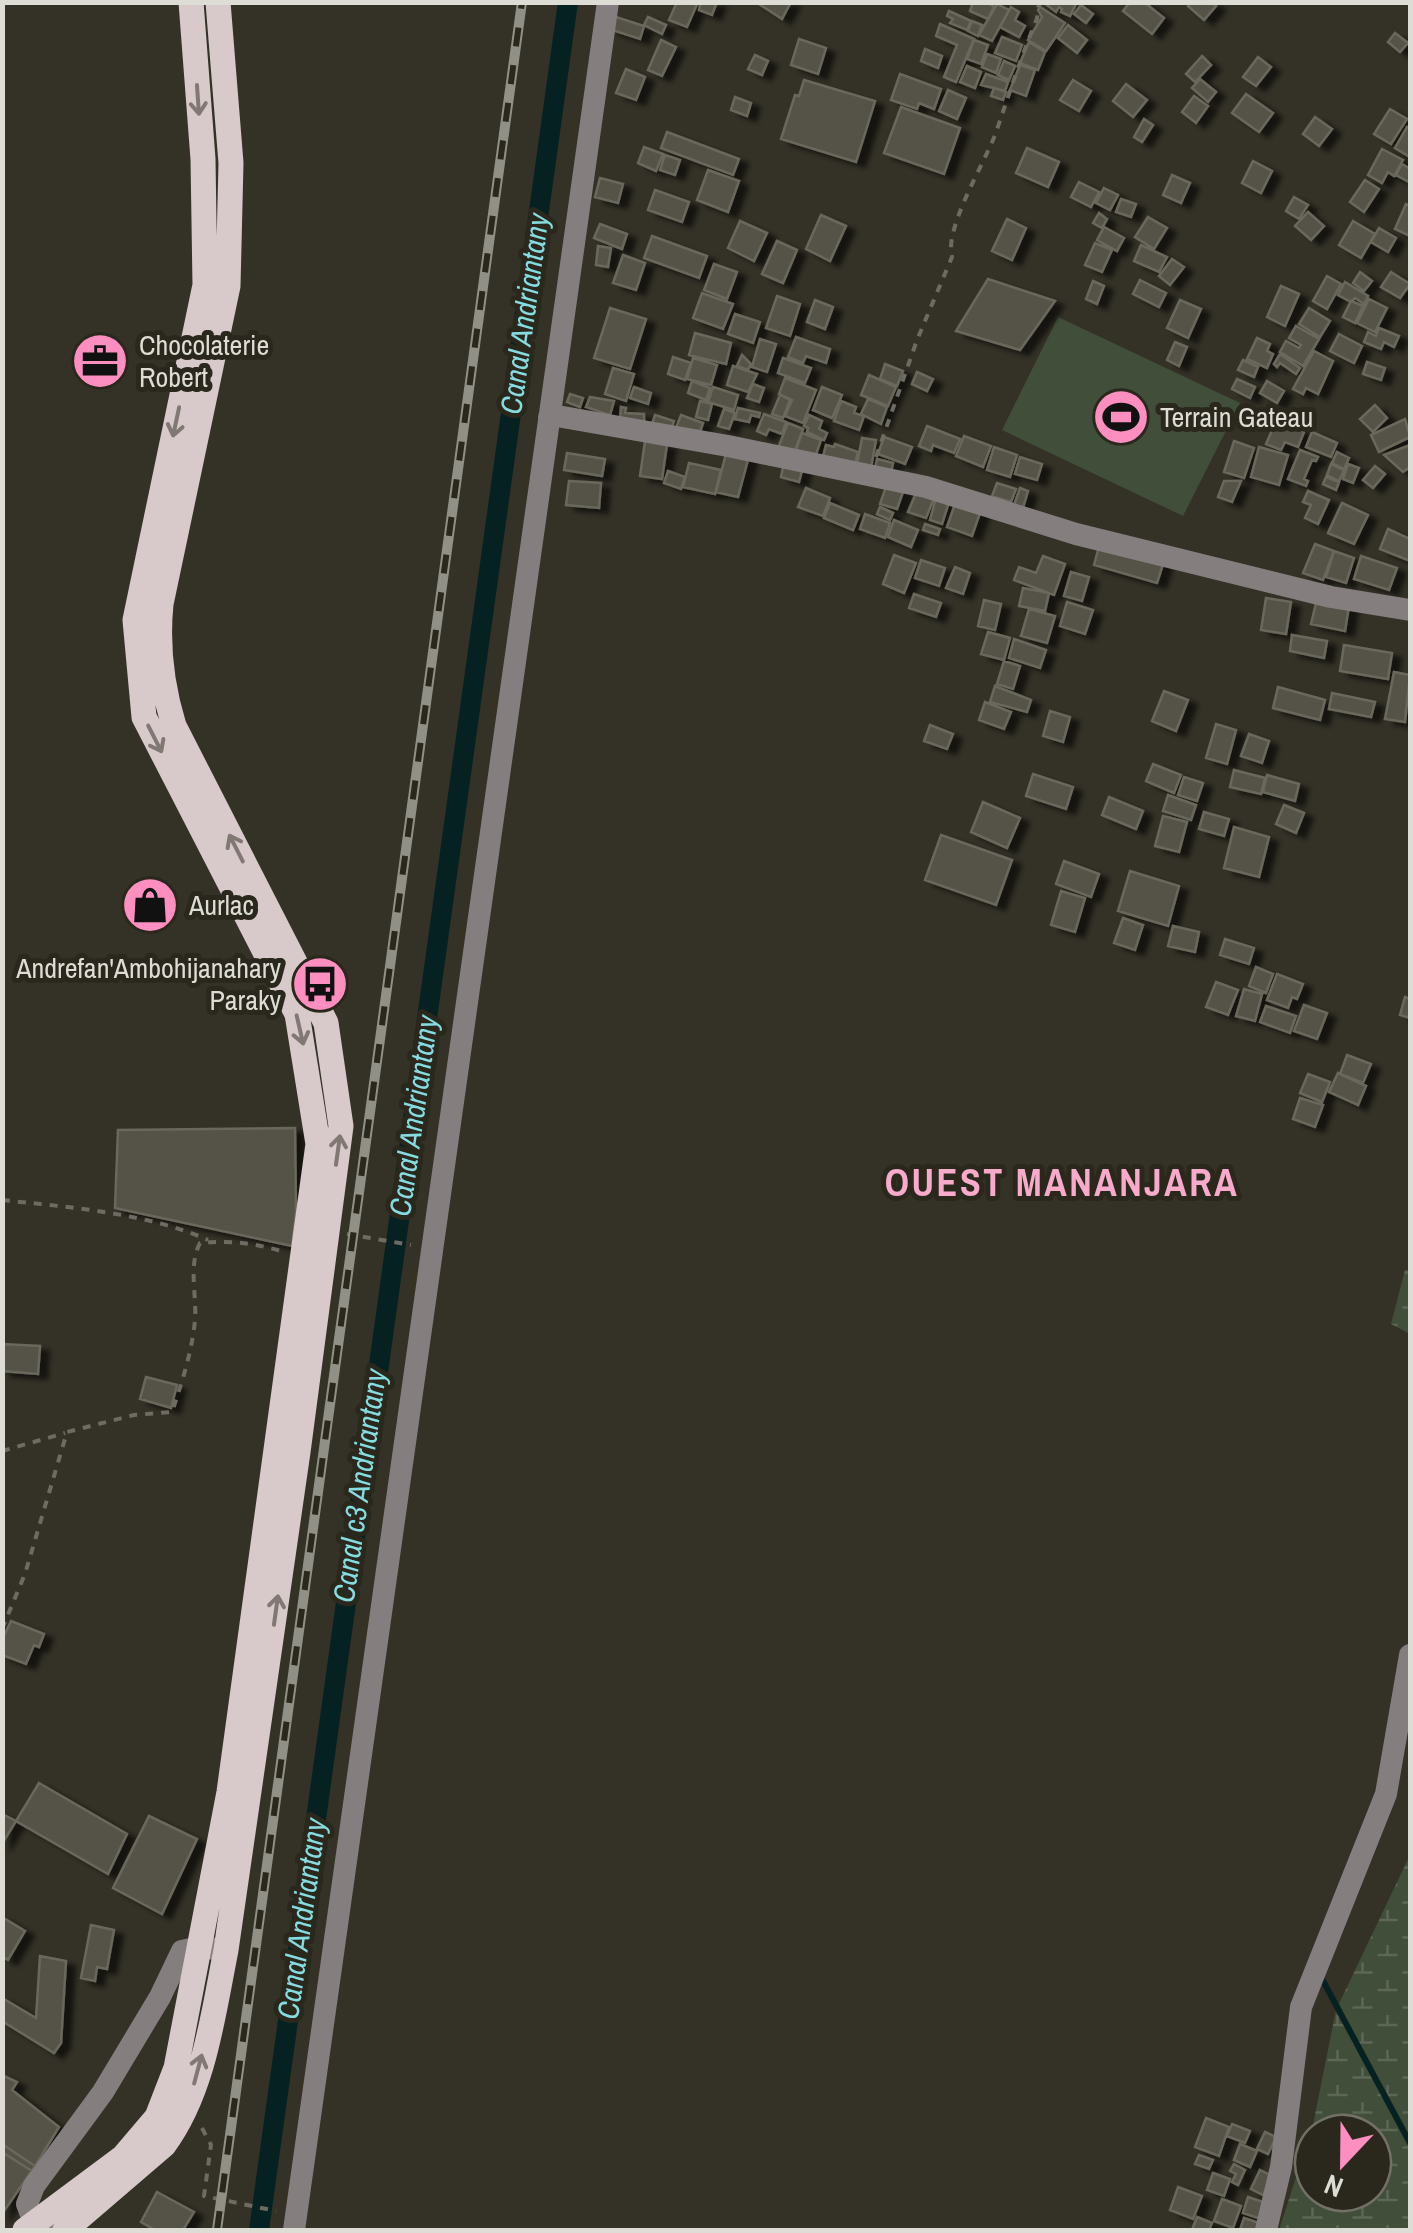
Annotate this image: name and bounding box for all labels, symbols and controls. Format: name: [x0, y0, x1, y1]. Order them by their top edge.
one-way arrow: [189, 83, 208, 115]
water label: Canal Andriantany: [490, 209, 558, 417]
place label: Chocolaterie Robert: [139, 326, 269, 396]
office icon: Chocolaterie Robert: [70, 331, 130, 391]
sports icon: Terrain Gateau: [1091, 387, 1151, 447]
place label: Terrain Gateau: [1160, 398, 1313, 436]
one-way arrow: [166, 405, 185, 437]
one-way arrow: [146, 724, 165, 754]
one-way arrow: [226, 833, 245, 863]
shop icon: Aurlac: [120, 875, 180, 935]
place label: Aurlac: [188, 886, 254, 924]
place label: Andrefan'Ambohijanahary Paraky: [15, 949, 282, 1019]
bus stop icon: Andrefan'Ambohijanahary Paraky: [290, 954, 350, 1014]
water label: Canal Andriantany: [379, 1011, 447, 1219]
one-way arrow: [292, 1013, 310, 1045]
one-way arrow: [329, 1134, 347, 1166]
district label: OUEST MANANJARA: [885, 1157, 1239, 1208]
water label: Canal c3 Andriantany: [323, 1365, 395, 1605]
one-way arrow: [267, 1595, 285, 1627]
water label: Canal Andriantany: [267, 1814, 335, 2022]
one-way arrow: [190, 2054, 209, 2085]
north arrow: [1293, 2113, 1393, 2213]
text: N: [1319, 2165, 1348, 2207]

